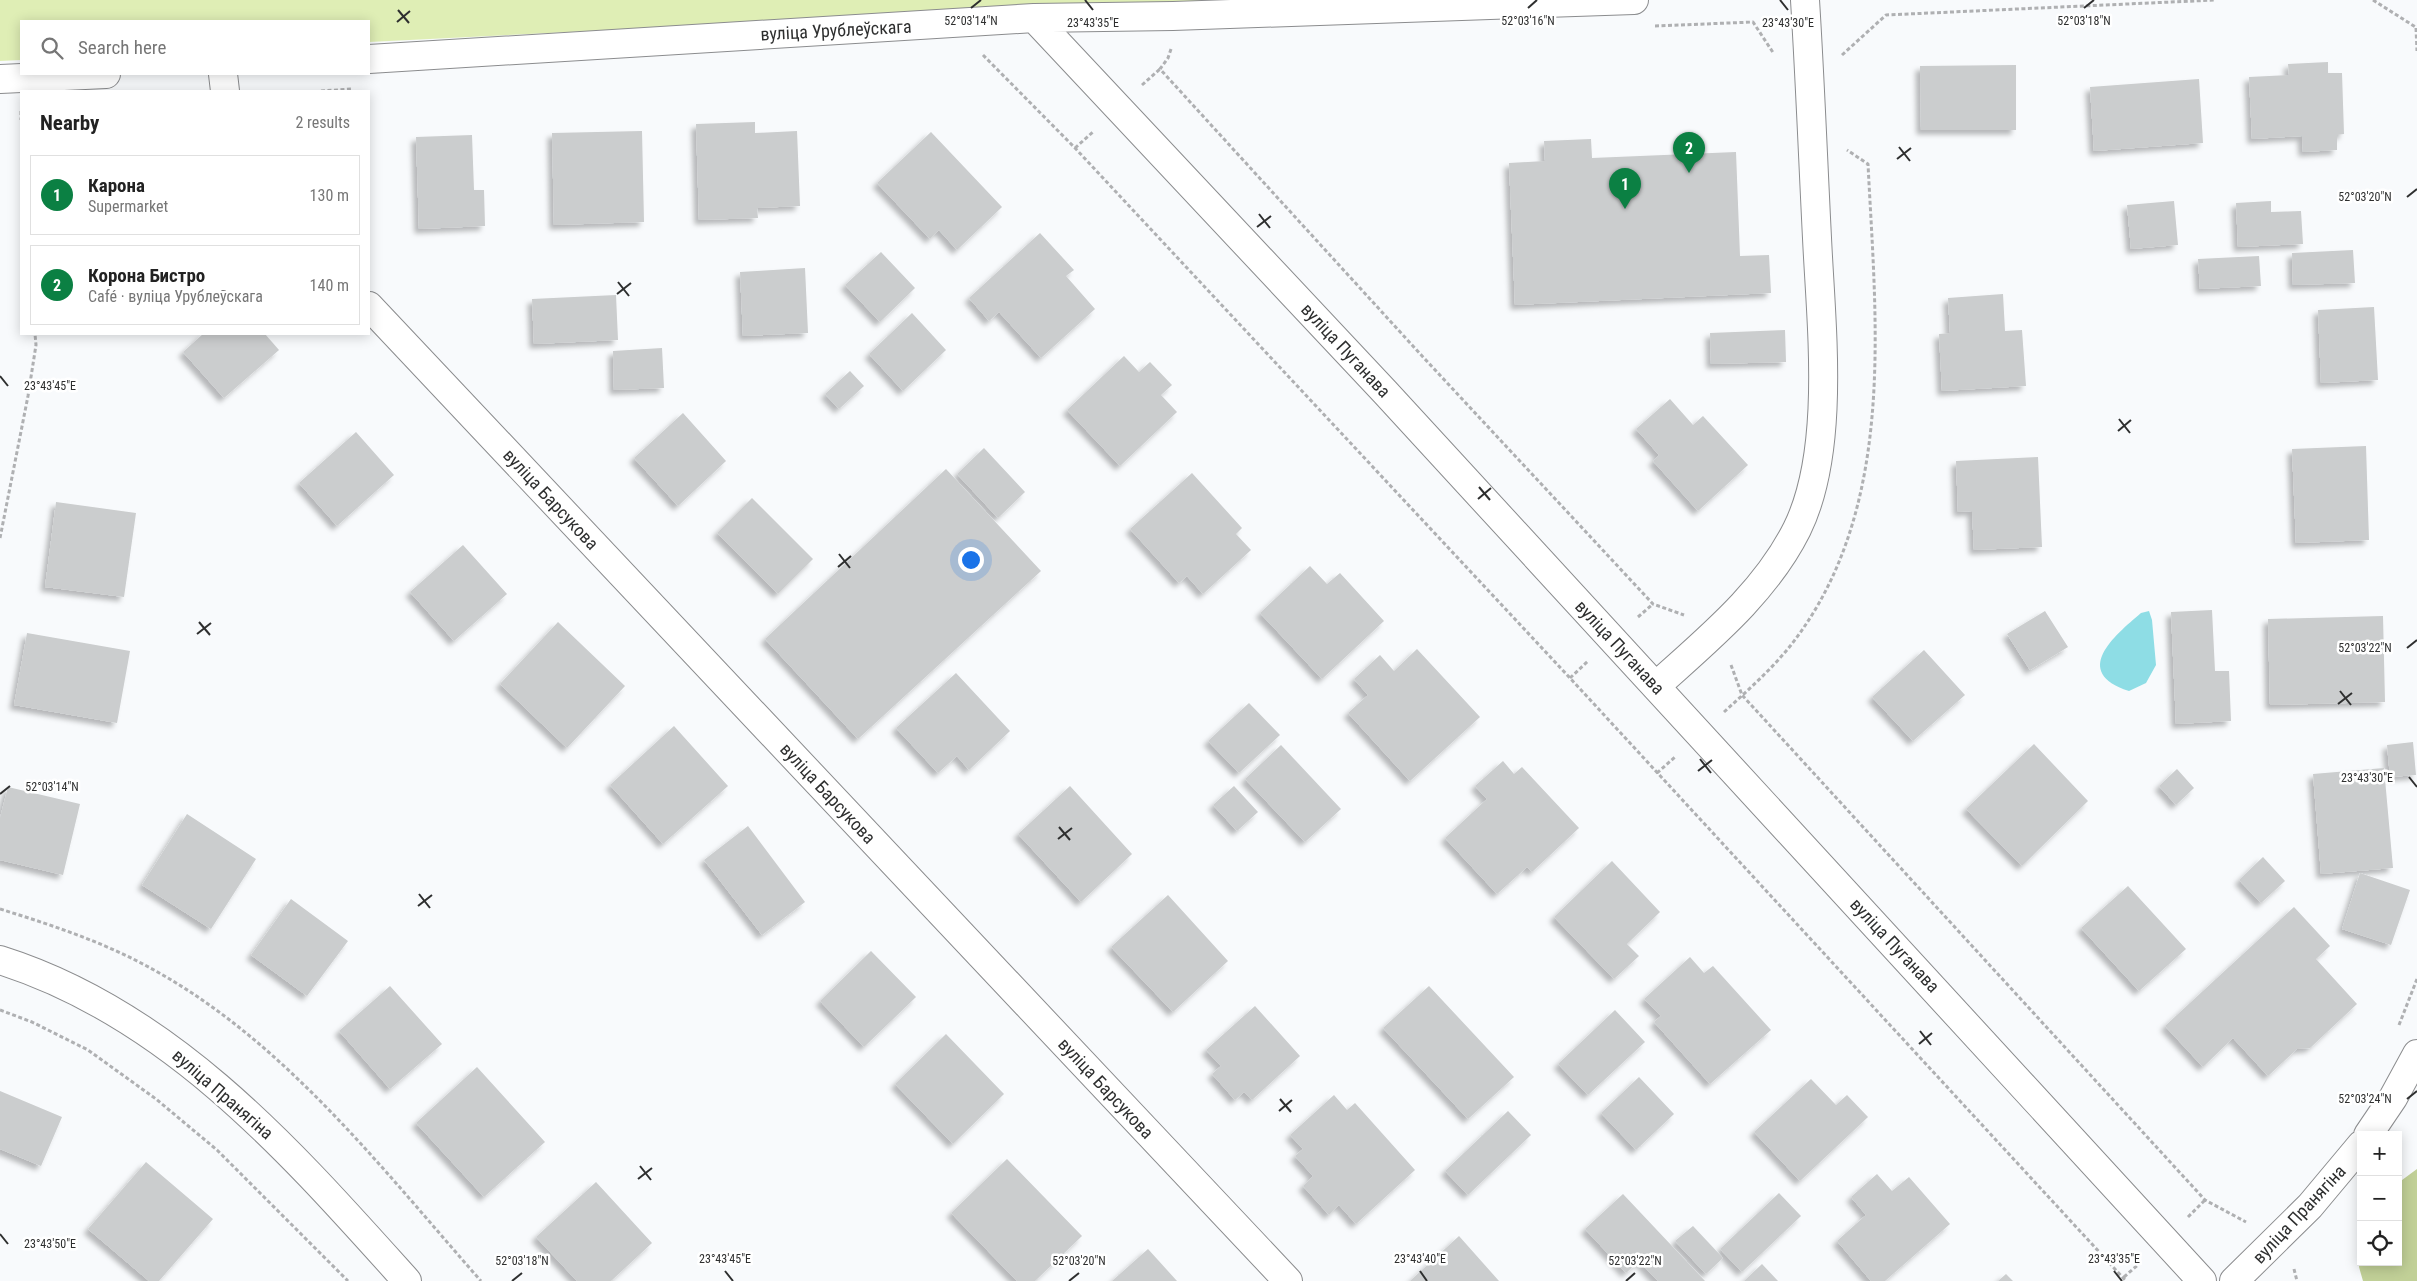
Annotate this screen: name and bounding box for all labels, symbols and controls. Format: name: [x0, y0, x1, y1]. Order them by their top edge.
text: 52°03'14"N: [944, 14, 998, 28]
text: 52°03'16"N: [1501, 14, 1555, 28]
text: 52°03'18"N: [2057, 14, 2111, 28]
street label: вуліца Урублеўскага: [760, 16, 912, 44]
text: 23°43'35"E: [1067, 16, 1119, 30]
text: 23°43'30"E: [1762, 16, 1814, 30]
search box: [20, 20, 370, 75]
icon: search: [38, 34, 66, 62]
text: Search here: [78, 36, 166, 59]
text: Nearby: [40, 111, 99, 135]
text: 2 results: [295, 113, 350, 132]
pin: 2: [1673, 132, 1705, 173]
pin: 1: [1609, 168, 1641, 209]
text: Карона: [88, 174, 145, 197]
text: 1: [53, 186, 61, 205]
text: 130 m: [310, 186, 349, 205]
text: 52°03'20"N: [2338, 190, 2392, 204]
text: Supermarket: [88, 197, 168, 216]
text: Корона Бистро: [88, 264, 205, 287]
text: 2: [53, 276, 61, 295]
text: 140 m: [310, 276, 349, 295]
text: Café · вуліца Урублеўскага: [88, 287, 263, 306]
street label: вуліца Пуганава: [1297, 299, 1395, 401]
text: 23°43'45"E: [24, 379, 76, 393]
street label: вуліца Барсукова: [499, 444, 603, 554]
your location: [958, 547, 984, 573]
street label: вуліца Пуганава: [1571, 596, 1669, 698]
text: 52°03'22"N: [2338, 641, 2392, 655]
street label: вуліца Барсукова: [776, 738, 880, 848]
text: 23°43'30"E: [2341, 771, 2393, 785]
text: 52°03'14"N: [25, 780, 79, 794]
street label: вуліца Пуганава: [1846, 894, 1944, 996]
street label: вуліца Барсукова: [1054, 1033, 1158, 1143]
street label: вуліца Пранягіна: [168, 1045, 278, 1143]
text: 52°03'24"N: [2338, 1092, 2392, 1106]
map controls: [2357, 1131, 2402, 1266]
button: +: [2357, 1131, 2402, 1176]
street label: вуліца Пранягіна: [2248, 1160, 2350, 1268]
button: −: [2357, 1176, 2402, 1221]
button: locate: [2357, 1221, 2402, 1266]
text: 23°43'50"E: [24, 1237, 76, 1251]
text: 23°43'45"E: [699, 1252, 751, 1266]
text: 23°43'40"E: [1394, 1252, 1446, 1266]
text: 23°43'35"E: [2088, 1252, 2140, 1266]
text: 52°03'18"N: [495, 1254, 549, 1268]
text: 52°03'20"N: [1052, 1254, 1106, 1268]
text: 52°03'22"N: [1608, 1254, 1662, 1268]

